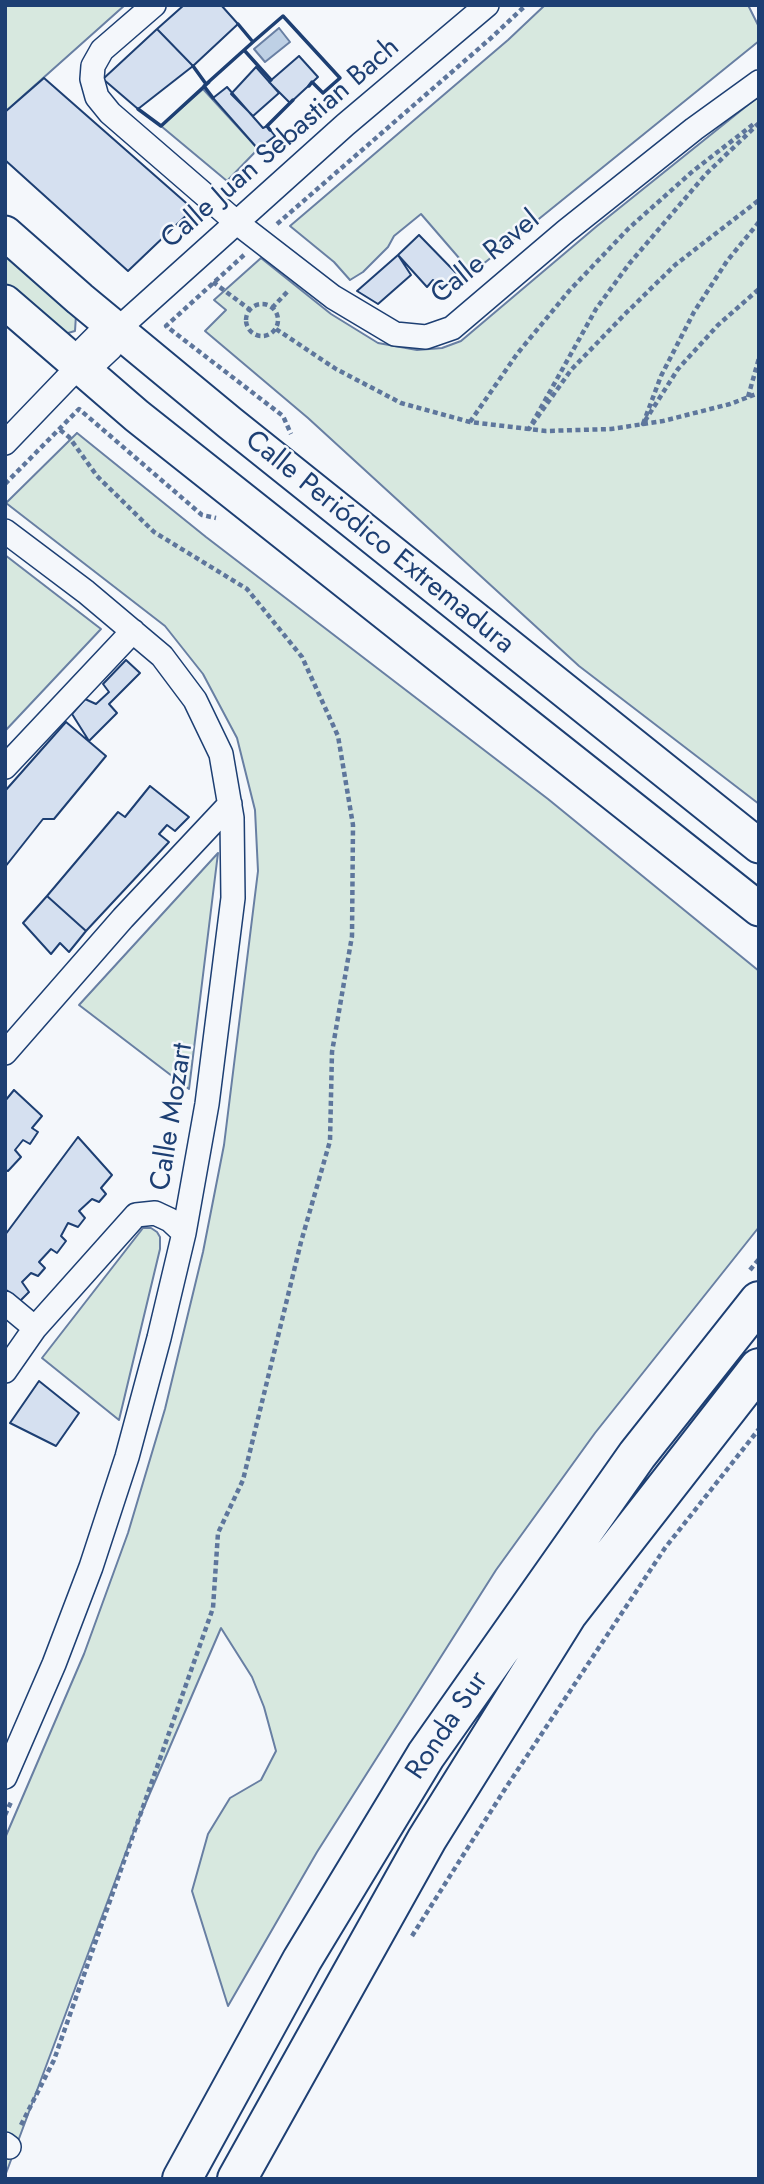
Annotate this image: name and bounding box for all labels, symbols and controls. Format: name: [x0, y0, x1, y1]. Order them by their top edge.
street label: Calle Juan Sebastian Bach: [155, 31, 407, 257]
street label: Calle Ravel: [425, 204, 547, 312]
street label: Calle Periódico Extremadura: [238, 424, 520, 662]
street label: Calle Mozart: [145, 1041, 201, 1193]
street label: Ronda Sur: [400, 1666, 496, 1786]

